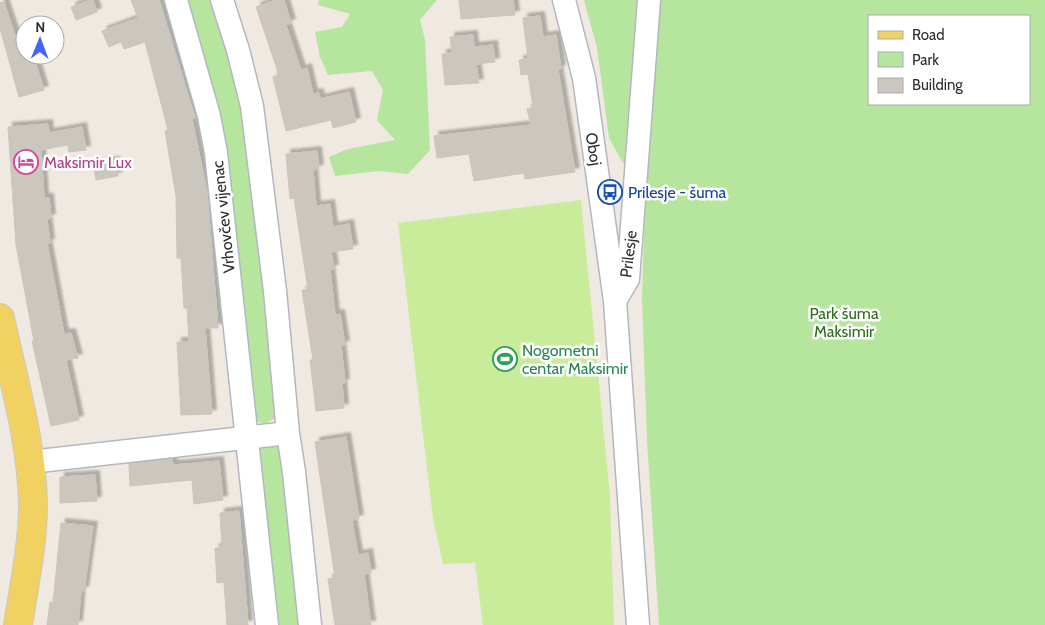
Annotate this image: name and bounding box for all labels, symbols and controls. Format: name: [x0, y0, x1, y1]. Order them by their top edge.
north arrow: [15, 15, 65, 65]
legend: [868, 15, 1030, 105]
text: N: [35, 18, 45, 36]
text: Road: [912, 26, 945, 44]
text: Park: [912, 51, 939, 69]
text: Building: [912, 76, 963, 94]
street label: Oboj: [582, 131, 605, 167]
hotel icon: Maksimir Lux: [13, 149, 39, 175]
place label: Maksimir Lux: [44, 153, 132, 172]
street label: Vrhovčev vijenac: [208, 160, 239, 274]
bus stop icon: Prilesje - šuma: [597, 179, 623, 205]
place label: Prilesje - šuma: [628, 183, 727, 202]
street label: Prilesje: [616, 229, 641, 279]
park label: Park šuma Maksimir: [809, 304, 879, 341]
place label: Nogometni centar Maksimir: [522, 341, 629, 378]
sports icon: Nogometni centar Maksimir: [492, 346, 518, 372]

